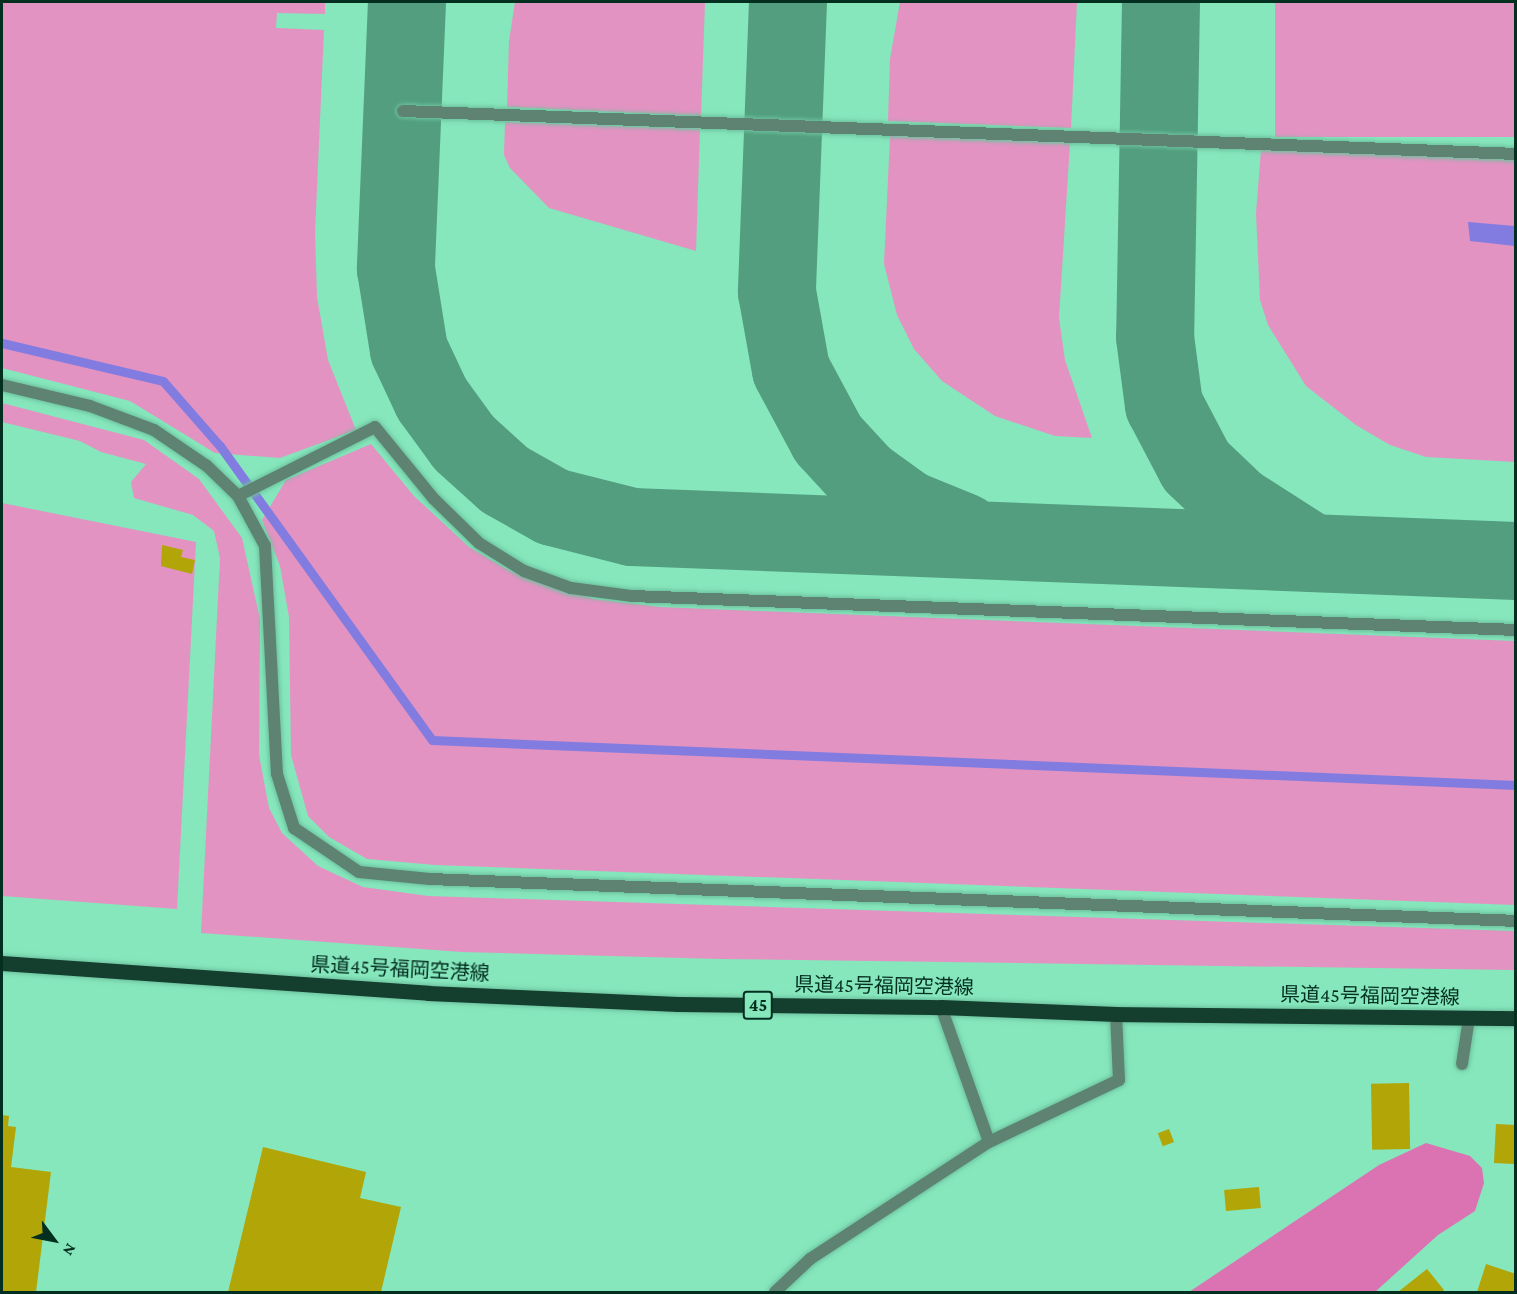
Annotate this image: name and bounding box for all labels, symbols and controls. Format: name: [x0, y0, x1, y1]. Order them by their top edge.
street label: 県道45号福岡空港線: [310, 952, 490, 986]
street label: 県道45号福岡空港線: [794, 972, 974, 1000]
street label: 県道45号福岡空港線: [1280, 982, 1460, 1010]
road number: 45: [742, 990, 774, 1020]
north arrow: [24, 1210, 84, 1270]
text: N: [60, 1241, 80, 1259]

